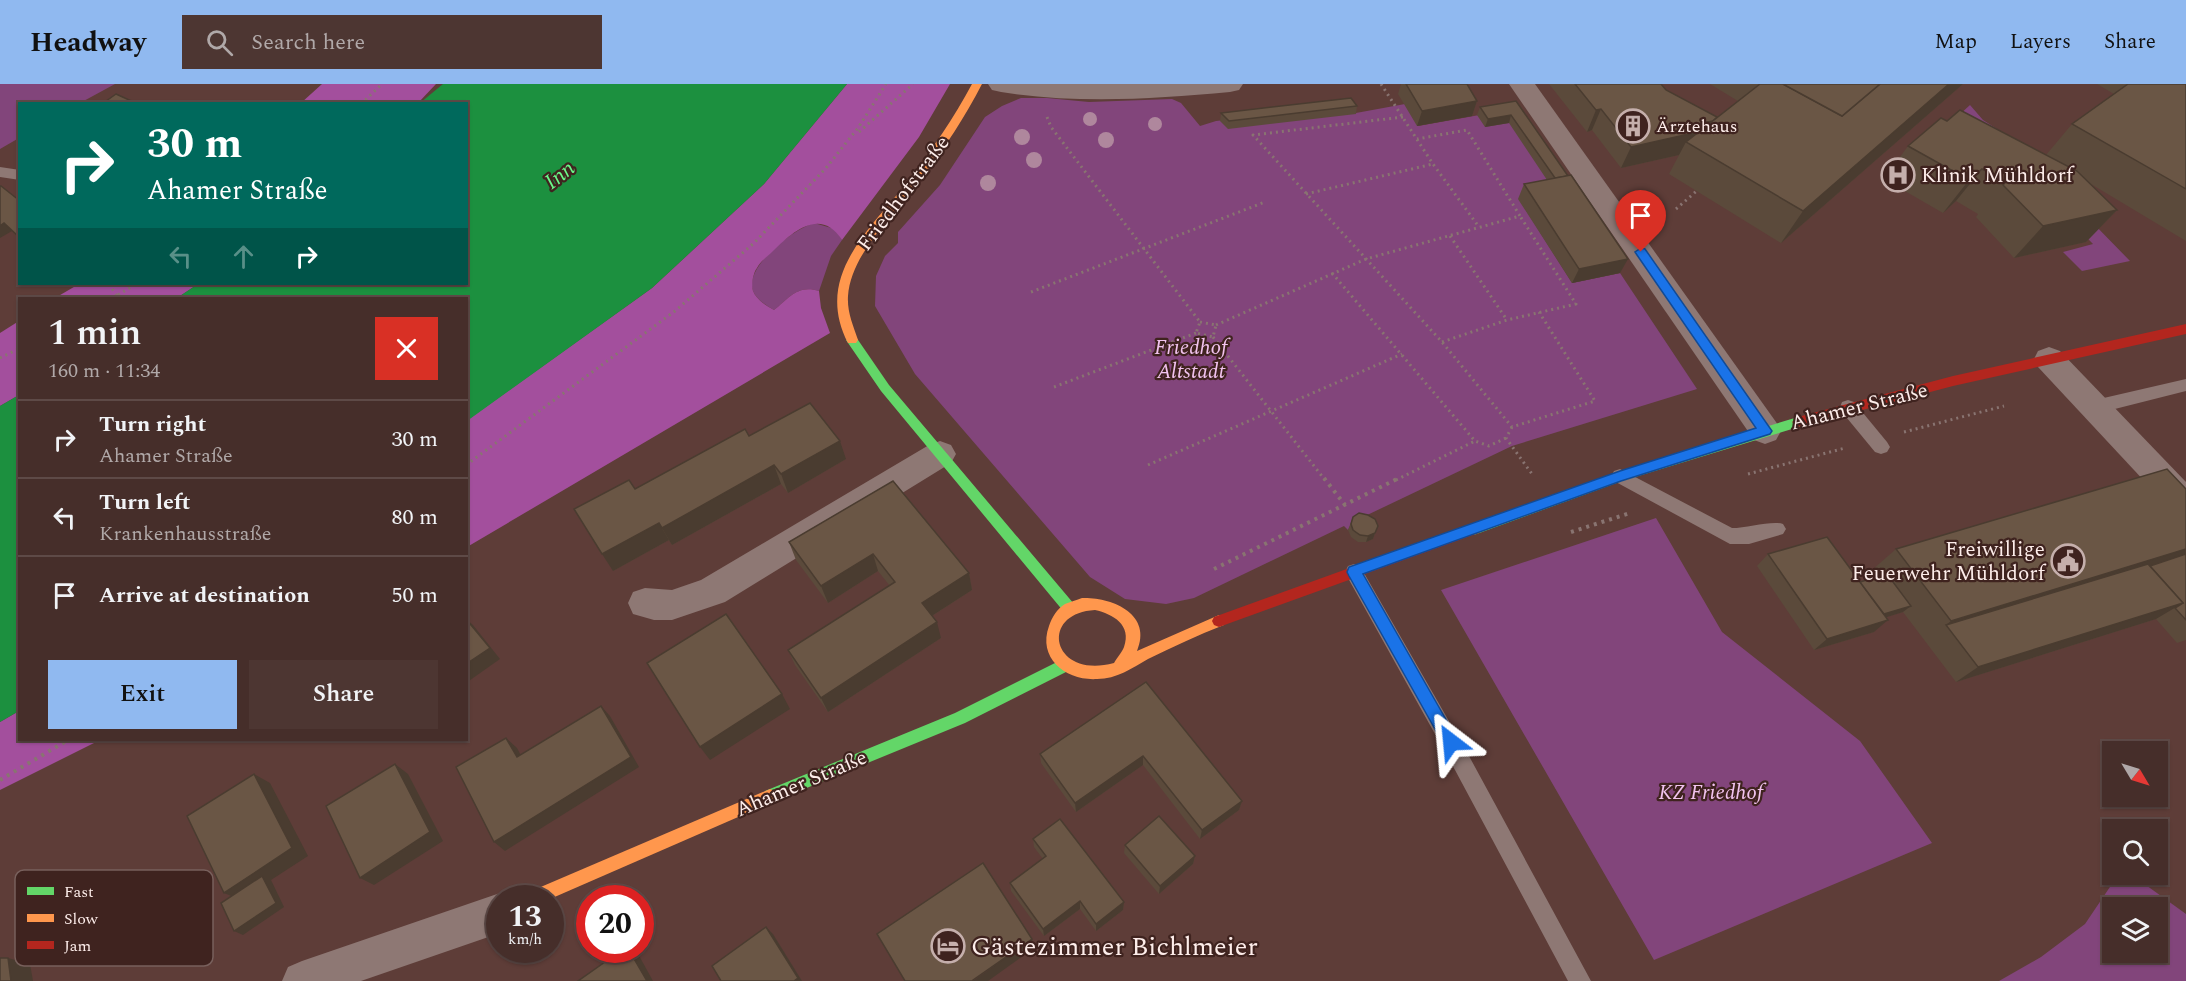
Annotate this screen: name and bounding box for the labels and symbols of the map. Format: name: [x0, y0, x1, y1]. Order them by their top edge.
building icon: Ärztehaus: [1615, 108, 1651, 144]
place label: Ärztehaus: [1656, 113, 1737, 140]
street label: Friedhofstraße: [849, 129, 958, 258]
water label: Inn: [537, 152, 583, 198]
hospital icon: Klinik Mühldorf: [1880, 157, 1916, 193]
place label: Klinik Mühldorf: [1921, 160, 2075, 192]
pin: [1615, 190, 1666, 252]
park label: Friedhof Altstadt: [1154, 332, 1231, 388]
street label: Ahamer Straße: [1787, 374, 1931, 439]
place label: Freiwillige Feuerwehr Mühldorf: [1851, 534, 2047, 590]
public building icon: Freiwillige Feuerwehr Mühldorf: [2050, 543, 2086, 579]
position arrow: [1419, 710, 1483, 774]
north arrow: [2102, 741, 2168, 807]
street label: Ahamer Straße: [731, 742, 872, 826]
park label: KZ Friedhof: [1659, 777, 1767, 809]
legend: [15, 870, 213, 966]
text: Fast: [64, 880, 94, 904]
speed limit sign: 20: [576, 885, 654, 963]
text: Slow: [64, 907, 99, 931]
place label: Gästezimmer Bichlmeier: [971, 927, 1258, 967]
hotel icon: Gästezimmer Bichlmeier: [930, 928, 966, 964]
text: Jam: [64, 934, 92, 958]

